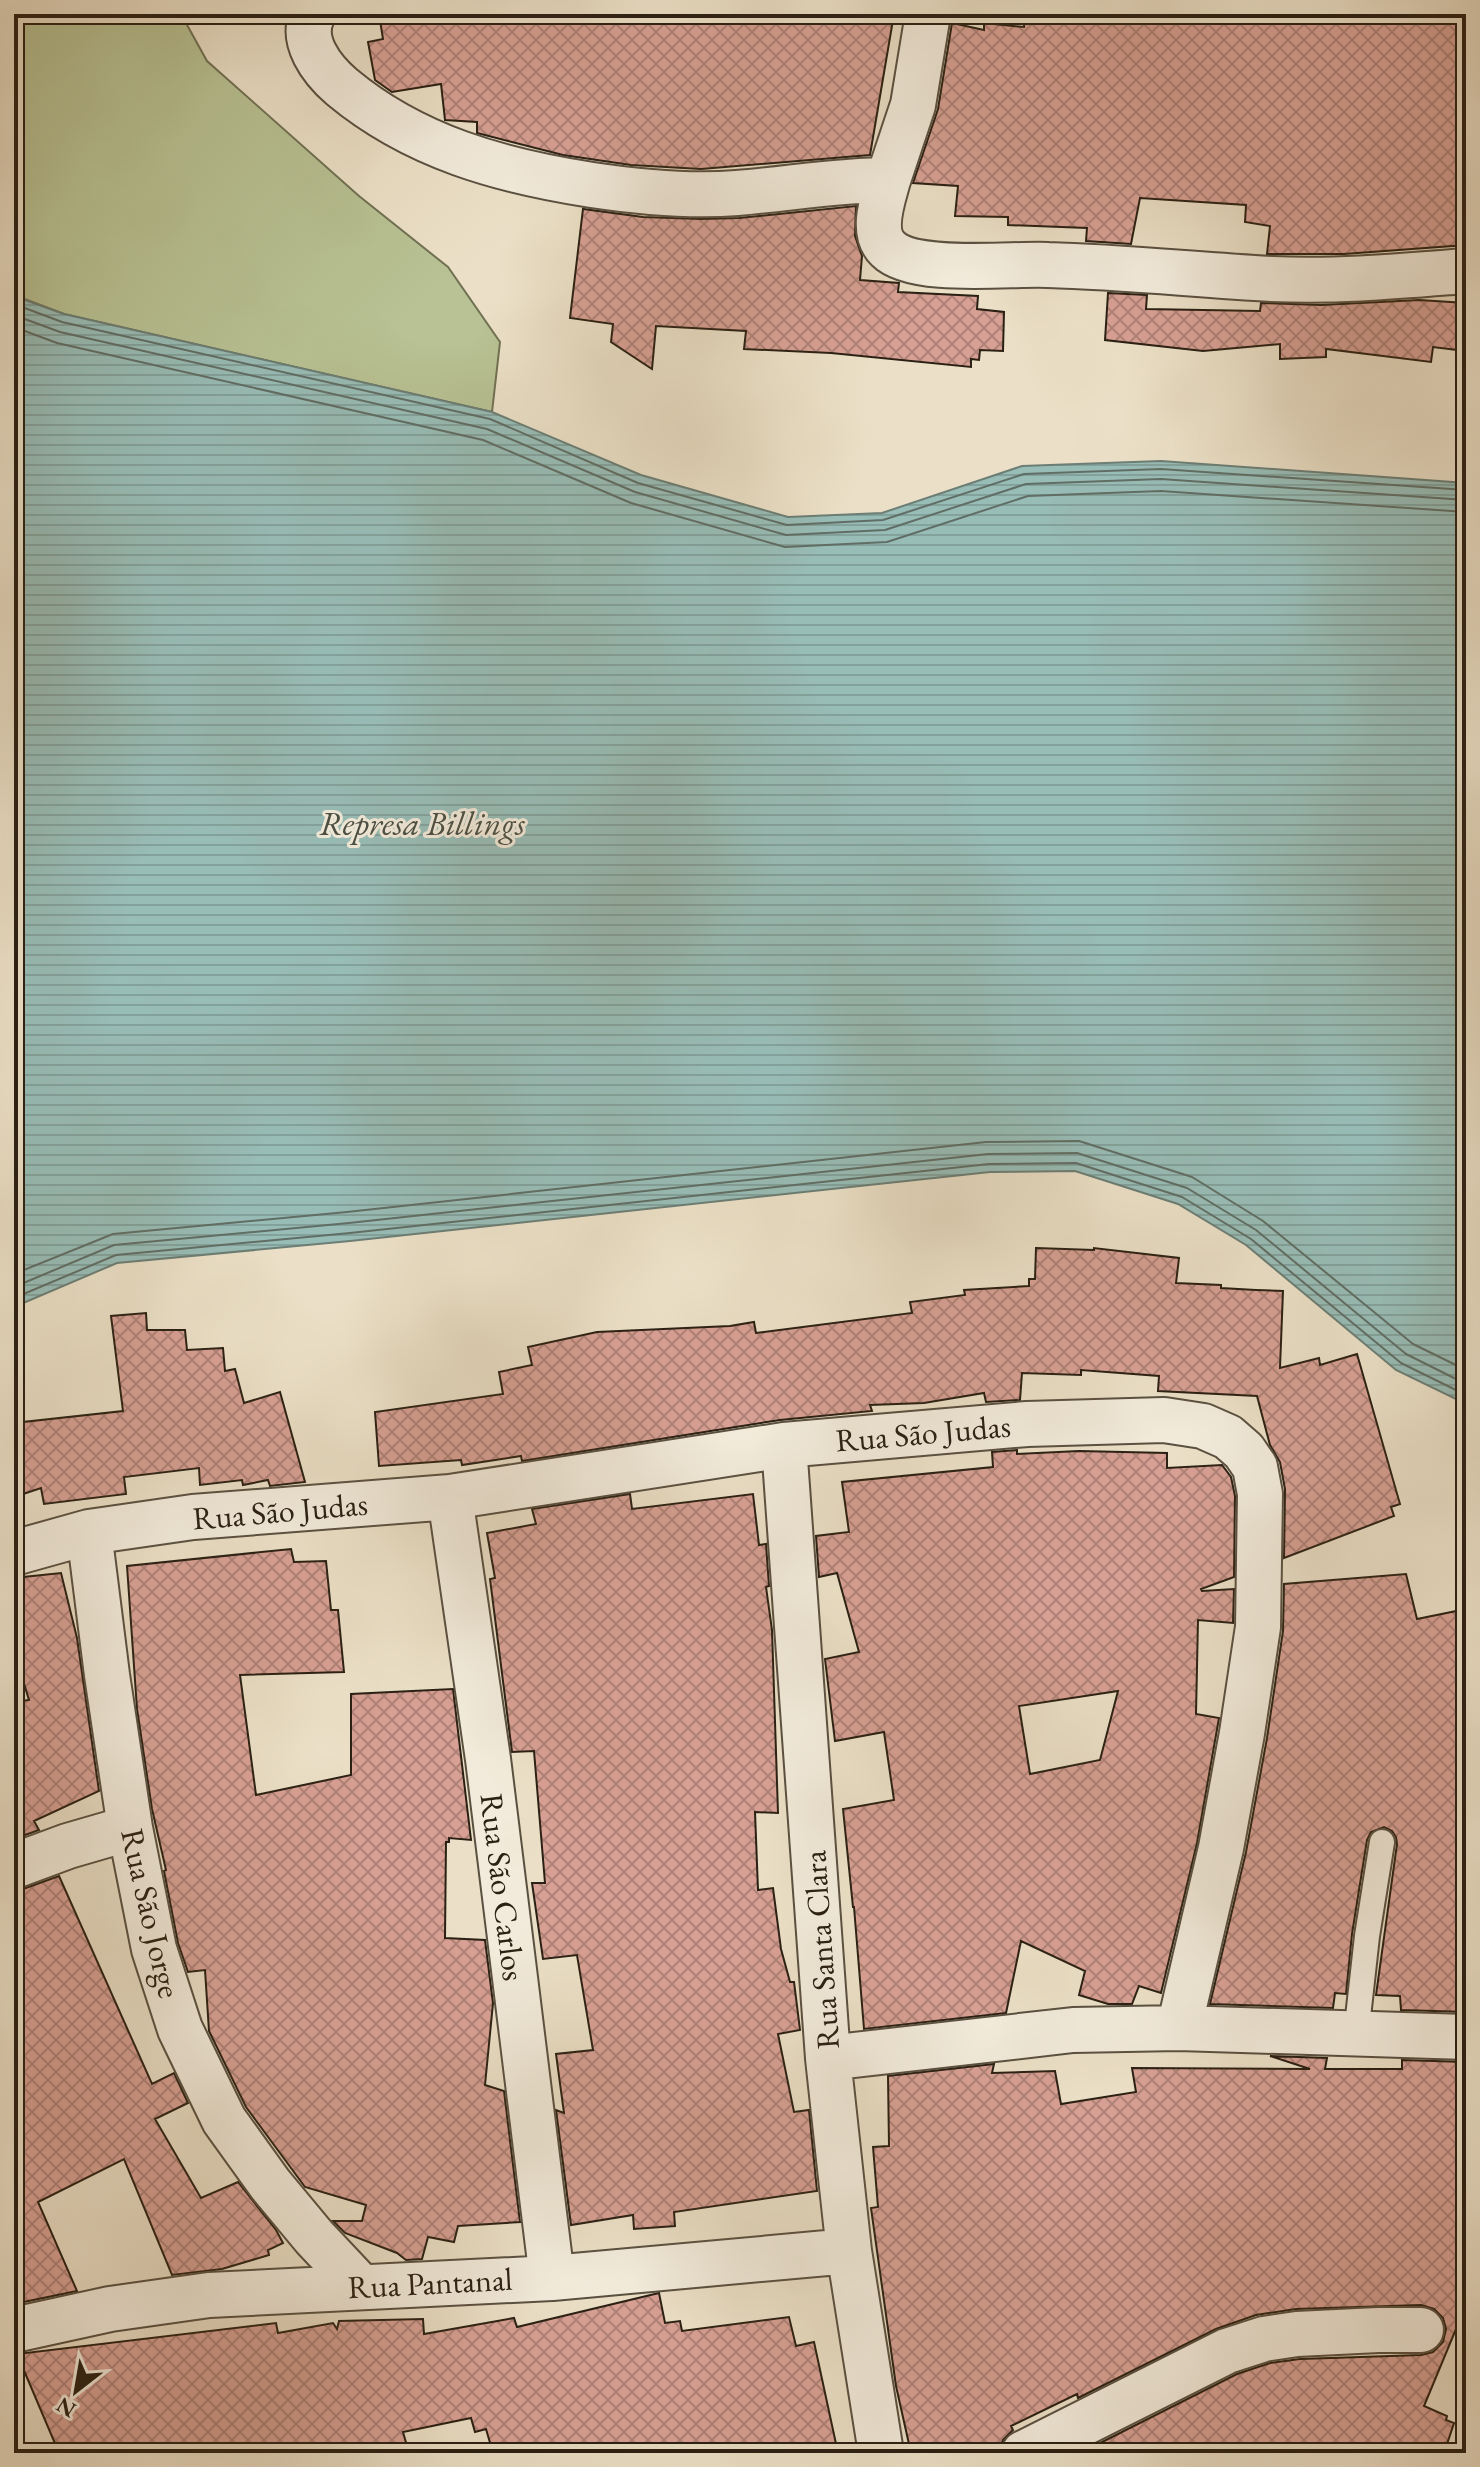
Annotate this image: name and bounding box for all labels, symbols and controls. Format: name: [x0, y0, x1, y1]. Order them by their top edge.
water label: Represa Billings: [319, 801, 525, 845]
street label: Rua São Judas: [834, 1404, 1012, 1462]
street label: Rua São Judas: [191, 1482, 369, 1540]
street label: Rua São Carlos: [471, 1791, 535, 1983]
street label: Rua São Jorge: [111, 1824, 191, 2002]
street label: Rua Santa Clara: [793, 1849, 849, 2051]
street label: Rua Pantanal: [347, 2258, 514, 2308]
north arrow: [36, 2351, 116, 2431]
text: N: [51, 2391, 81, 2425]

